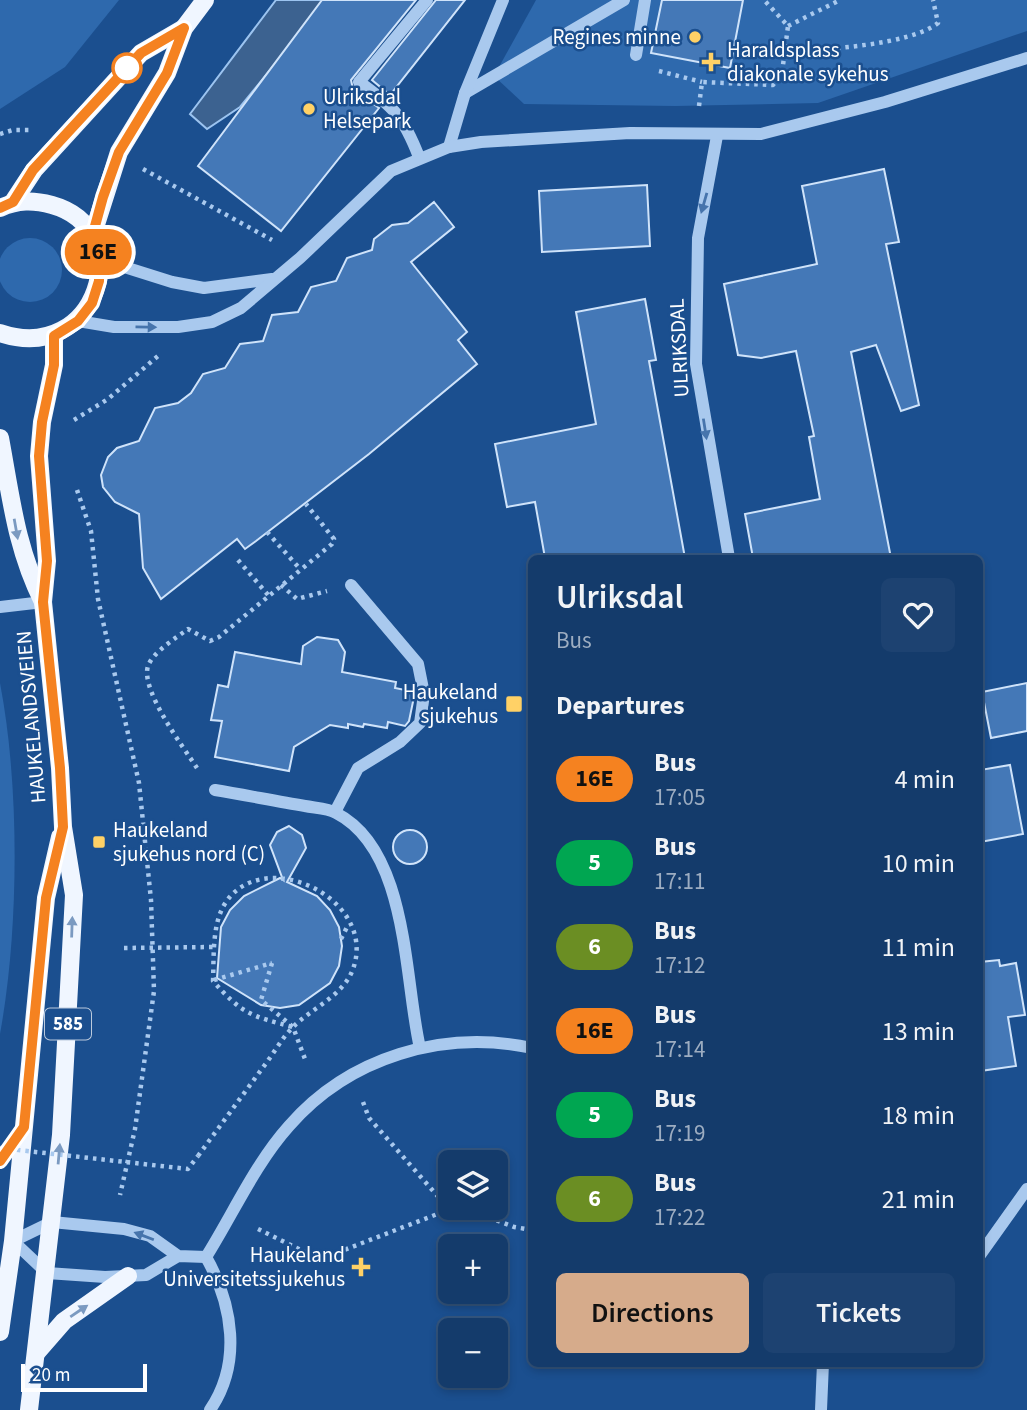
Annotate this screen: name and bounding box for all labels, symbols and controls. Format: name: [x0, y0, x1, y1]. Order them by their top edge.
place label: Regines minne: [552, 22, 681, 52]
marker: Regines minne: [687, 29, 703, 45]
place label: Haraldsplass diakonale sykehus: [727, 35, 889, 89]
marker: Haraldsplass diakonale sykehus: [701, 52, 721, 72]
unlabelled marker: [112, 53, 142, 83]
place label: Ulriksdal Helsepark: [323, 82, 412, 136]
marker: Ulriksdal Helsepark: [301, 101, 317, 117]
one-way arrow: [699, 193, 709, 214]
line badge: 16E: [58, 229, 138, 275]
text: 16E: [79, 234, 117, 269]
street label: ULRIKSDAL: [661, 298, 697, 398]
one-way arrow: [135, 321, 157, 333]
one-way arrow: [700, 418, 711, 440]
one-way arrow: [11, 518, 22, 540]
text: Ulriksdal: [556, 574, 684, 621]
button: heart: [881, 578, 955, 652]
text: Bus: [556, 624, 592, 657]
street label: HAUKELANDSVEIEN: [9, 630, 53, 804]
place label: Haukeland sjukehus: [403, 677, 498, 731]
text: Departures: [556, 687, 684, 724]
marker: Haukeland sjukehus: [504, 694, 524, 714]
text: Bus: [654, 744, 696, 781]
text: 16E: [575, 761, 614, 796]
text: 4 min: [895, 761, 955, 798]
text: 17:05: [654, 781, 705, 814]
place label: Haukeland sjukehus nord (C): [113, 815, 265, 869]
text: Bus: [654, 828, 696, 865]
marker: Haukeland sjukehus nord (C): [91, 834, 107, 850]
text: 5: [588, 845, 601, 880]
text: 10 min: [882, 845, 955, 882]
text: 17:11: [654, 865, 705, 898]
text: Bus: [654, 912, 696, 949]
one-way arrow: [67, 916, 78, 938]
text: 6: [588, 929, 601, 964]
text: 11 min: [882, 929, 955, 966]
text: 17:12: [654, 949, 705, 982]
text: Bus: [654, 996, 696, 1033]
road number: 585: [45, 1008, 91, 1040]
text: 16E: [575, 1013, 614, 1048]
text: 13 min: [882, 1013, 955, 1050]
text: 17:14: [654, 1033, 705, 1066]
text: Bus: [654, 1080, 696, 1117]
text: 5: [588, 1097, 601, 1132]
text: 18 min: [882, 1097, 955, 1134]
text: 17:19: [654, 1117, 705, 1150]
one-way arrow: [54, 1143, 65, 1165]
map controls: [438, 1150, 508, 1388]
button: layers: [438, 1150, 508, 1220]
text: Bus: [654, 1164, 696, 1201]
text: 6: [588, 1181, 601, 1216]
text: 21 min: [882, 1181, 955, 1218]
text: 17:22: [654, 1201, 705, 1234]
one-way arrow: [133, 1230, 154, 1241]
button: +: [438, 1234, 508, 1304]
place label: Haukeland Universitetssjukehus: [163, 1240, 345, 1294]
marker: Haukeland Universitetssjukehus: [351, 1257, 371, 1277]
button: Directions: [556, 1273, 749, 1353]
button: Tickets: [763, 1273, 955, 1353]
one-way arrow: [69, 1304, 89, 1317]
button: −: [438, 1318, 508, 1388]
scale bar: [21, 1361, 147, 1393]
text: 20 m: [32, 1362, 70, 1389]

